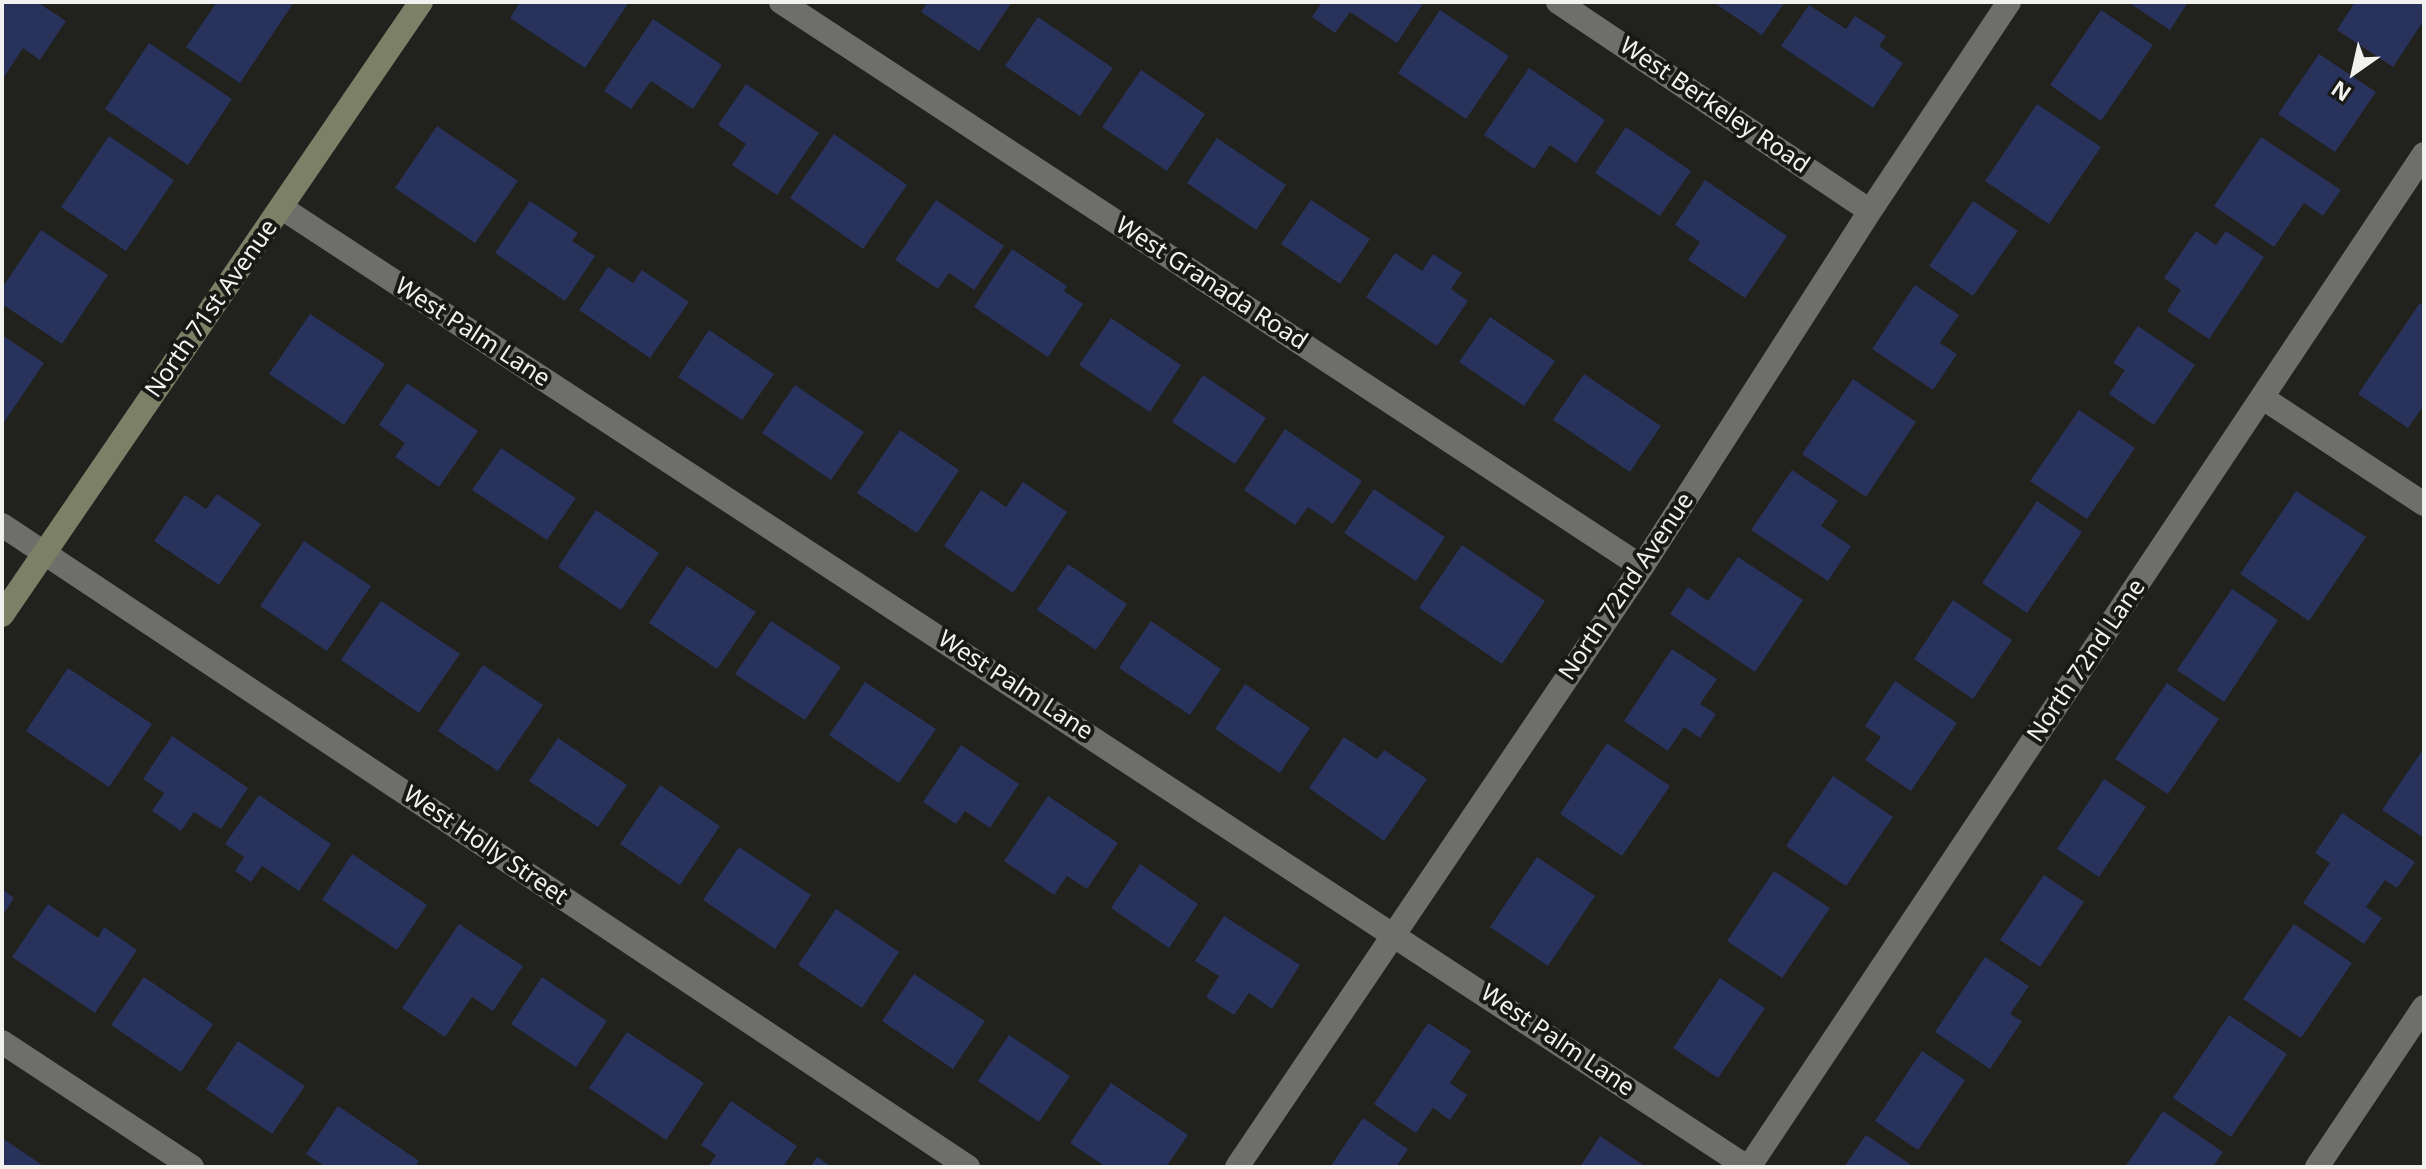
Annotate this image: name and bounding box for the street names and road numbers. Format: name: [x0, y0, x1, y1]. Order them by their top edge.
street label: West Berkeley Road: [1614, 32, 1814, 180]
street label: West Granada Road: [1110, 211, 1312, 357]
street label: North 71st Avenue: [140, 215, 284, 403]
street label: West Palm Lane: [389, 272, 555, 394]
street label: North 72nd Avenue: [1554, 488, 1700, 686]
street label: North 72nd Lane: [2022, 574, 2152, 748]
street label: West Palm Lane: [932, 625, 1098, 747]
street label: West Holly Street: [397, 780, 573, 912]
street label: West Palm Lane: [1475, 979, 1639, 1103]

